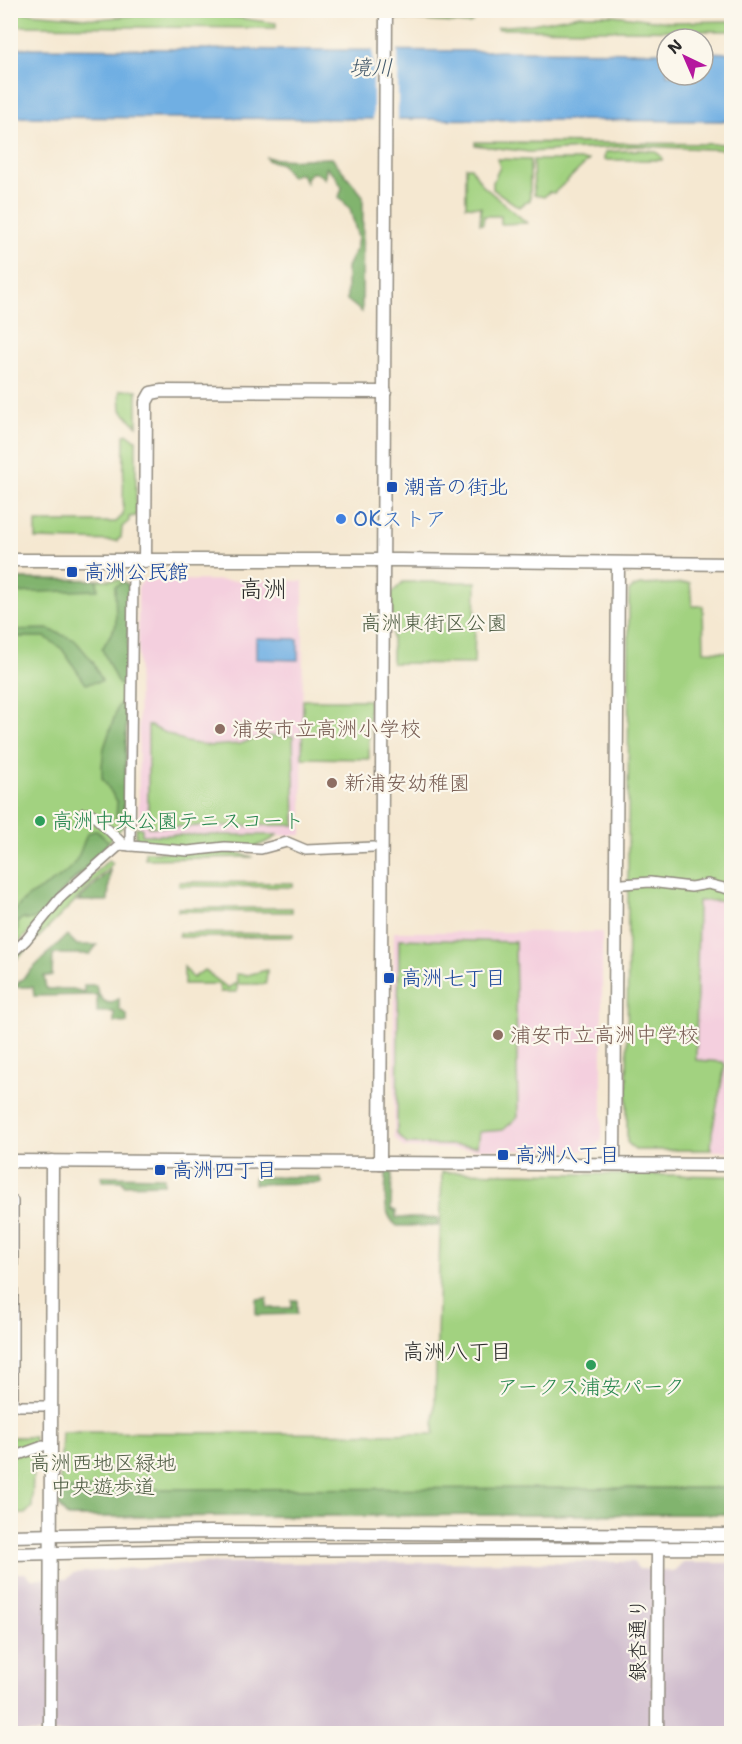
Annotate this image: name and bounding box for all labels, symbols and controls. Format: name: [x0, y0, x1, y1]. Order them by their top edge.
north arrow: [655, 27, 715, 87]
text: N: [663, 35, 687, 59]
water label: 境川: [349, 53, 393, 82]
place label: 潮音の街北: [404, 473, 509, 501]
marker: 潮音の街北: [385, 480, 399, 494]
place label: OKストア: [353, 505, 446, 533]
marker: OKストア: [334, 512, 348, 526]
place label: 高洲公民館: [84, 558, 189, 586]
marker: 高洲公民館: [65, 565, 79, 579]
district label: 高洲: [239, 573, 287, 605]
park label: 高洲東街区公園: [361, 609, 508, 637]
place label: 浦安市立高洲小学校: [232, 715, 421, 743]
marker: 浦安市立高洲小学校: [213, 722, 227, 736]
place label: 新浦安幼稚園: [344, 769, 470, 797]
marker: 新浦安幼稚園: [325, 776, 339, 790]
place label: 高洲中央公園テニスコート: [52, 807, 304, 835]
marker: 高洲中央公園テニスコート: [33, 814, 47, 828]
place label: 高洲七丁目: [401, 964, 506, 992]
marker: 高洲七丁目: [382, 971, 396, 985]
place label: 浦安市立高洲中学校: [510, 1021, 699, 1049]
marker: 浦安市立高洲中学校: [491, 1028, 505, 1042]
place label: 高洲八丁目: [515, 1141, 620, 1169]
marker: 高洲八丁目: [496, 1148, 510, 1162]
place label: 高洲四丁目: [172, 1156, 277, 1184]
marker: 高洲四丁目: [153, 1163, 167, 1177]
district label: 高洲八丁目: [402, 1337, 512, 1366]
marker: アークス浦安パーク: [584, 1358, 598, 1372]
place label: アークス浦安パーク: [497, 1373, 685, 1401]
park label: 高洲西地区緑地 中央遊歩道: [30, 1449, 177, 1501]
street label: 銀杏通り: [624, 1598, 652, 1682]

